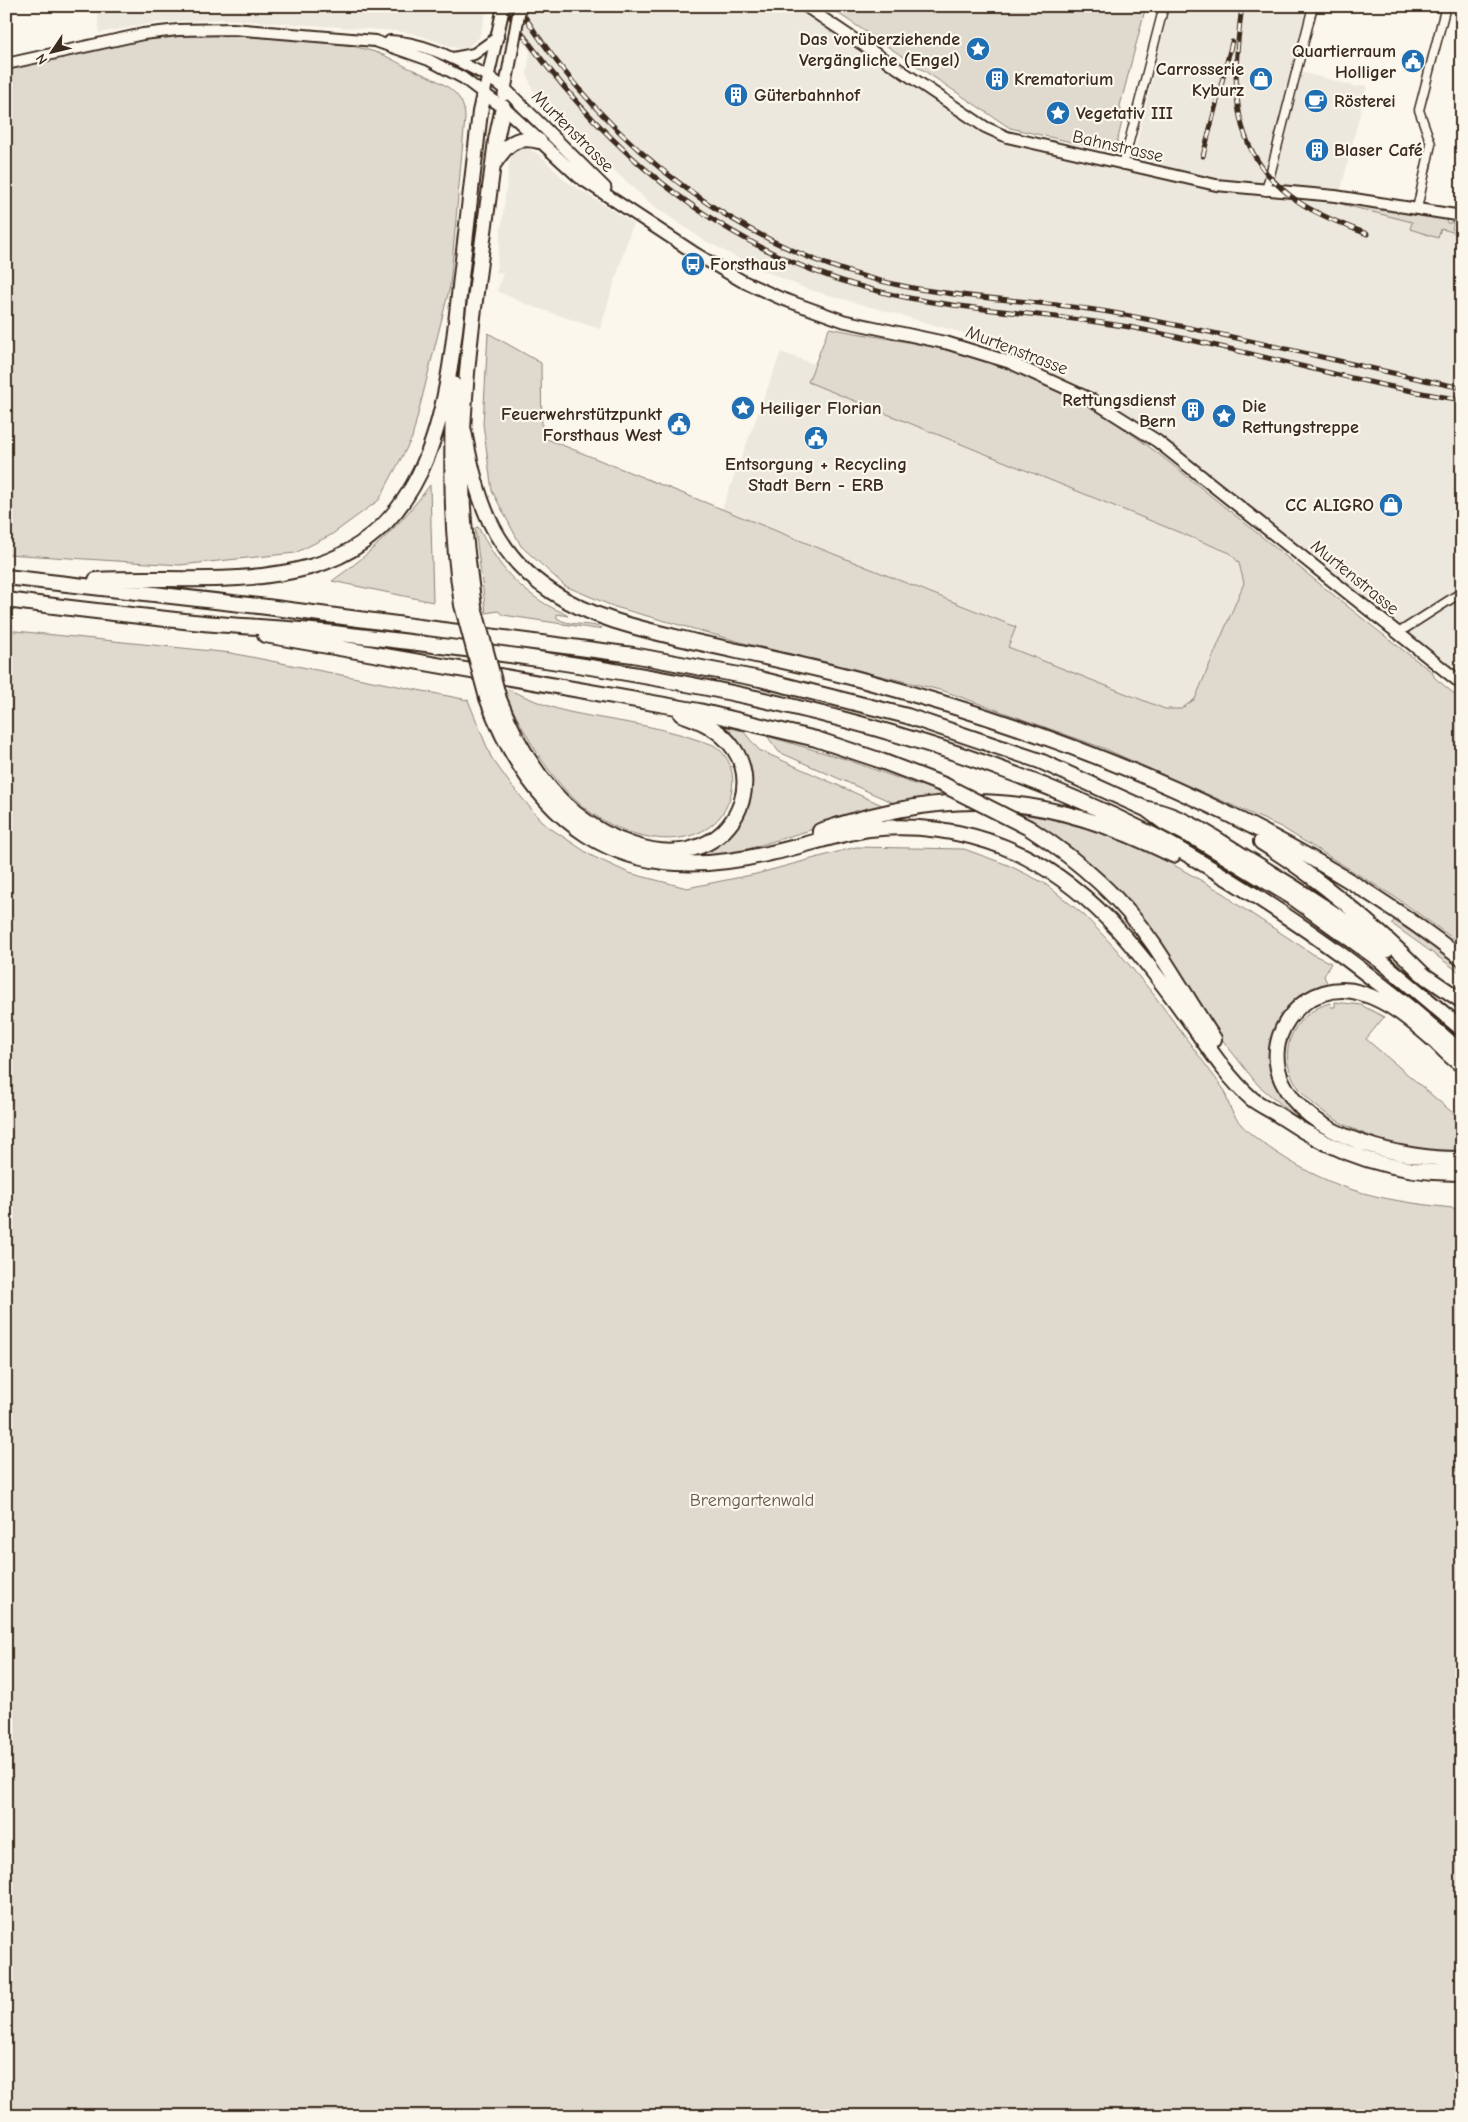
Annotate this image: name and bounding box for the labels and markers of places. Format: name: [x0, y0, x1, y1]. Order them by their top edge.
place label: Das vorüberziehende Vergängliche (Engel): [799, 29, 960, 71]
place icon: Das vorüberziehende Vergängliche (Engel): [965, 36, 991, 62]
place label: Quartierraum Holliger: [1292, 41, 1397, 83]
public building icon: Quartierraum Holliger: [1400, 48, 1426, 74]
place label: Carrosserie Kyburz: [1156, 59, 1244, 101]
building icon: Krematorium: [984, 66, 1010, 92]
shop icon: Carrosserie Kyburz: [1248, 66, 1274, 92]
place label: Krematorium: [1014, 69, 1113, 90]
building icon: Güterbahnhof: [723, 82, 749, 108]
place label: Güterbahnhof: [754, 85, 861, 106]
cafe icon: Rösterei: [1303, 88, 1329, 114]
place label: Rösterei: [1334, 91, 1396, 112]
place icon: Vegetativ III: [1045, 100, 1071, 126]
place label: Vegetativ III: [1076, 103, 1173, 124]
building icon: Blaser Café: [1304, 137, 1330, 163]
place label: Blaser Café: [1334, 140, 1423, 161]
bus stop icon: Forsthaus: [680, 251, 706, 277]
place label: Forsthaus: [710, 254, 787, 275]
place label: Rettungsdienst Bern: [1062, 390, 1177, 432]
place icon: Heiliger Florian: [730, 395, 756, 421]
place label: Die Rettungstreppe: [1242, 396, 1359, 438]
building icon: Rettungsdienst Bern: [1180, 397, 1206, 423]
place label: Heiliger Florian: [760, 398, 882, 419]
place icon: Die Rettungstreppe: [1211, 403, 1237, 429]
place label: Feuerwehrstützpunkt Forsthaus West: [501, 404, 663, 446]
public building icon: Feuerwehrstützpunkt Forsthaus West: [666, 411, 692, 437]
public building icon: Entsorgung + Recycling Stadt Bern - ERB: [803, 425, 829, 451]
place label: Entsorgung + Recycling Stadt Bern - ERB: [725, 454, 907, 496]
shop icon: CC ALIGRO: [1378, 492, 1404, 518]
place label: CC ALIGRO: [1285, 495, 1374, 516]

